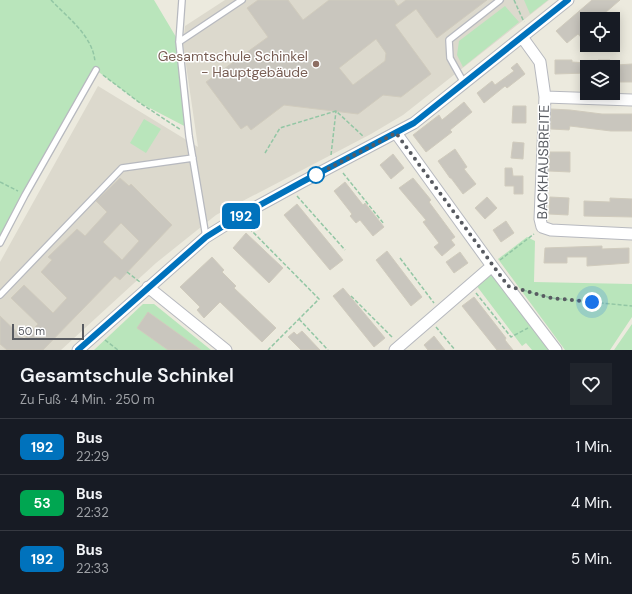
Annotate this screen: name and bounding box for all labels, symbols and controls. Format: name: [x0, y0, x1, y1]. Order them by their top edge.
map controls: [580, 12, 620, 100]
button: locate: [580, 12, 620, 52]
place label: Gesamtschule Schinkel - Hauptgebäude: [158, 47, 308, 81]
marker: Gesamtschule Schinkel - Hauptgebäude: [311, 59, 321, 69]
button: layers: [580, 60, 620, 100]
street label: BACKHAUSBREITE: [533, 104, 553, 219]
unlabelled marker: [307, 166, 325, 184]
line badge: 192: [218, 203, 264, 229]
text: 192: [230, 207, 252, 225]
your location: [582, 292, 602, 312]
scale bar: [12, 322, 84, 341]
text: 50 m: [18, 324, 45, 338]
text: Gesamtschule Schinkel: [20, 363, 234, 388]
button: heart: [570, 363, 612, 405]
text: Zu Fuß · 4 Min. · 250 m: [20, 391, 155, 408]
text: Bus: [76, 428, 103, 448]
text: 1 Min.: [576, 437, 612, 457]
text: 192: [31, 438, 53, 456]
text: 22:29: [76, 448, 109, 465]
text: Bus: [76, 484, 103, 504]
text: 4 Min.: [571, 493, 612, 513]
text: 53: [33, 494, 51, 512]
text: 22:32: [76, 504, 109, 521]
text: Bus: [76, 540, 103, 560]
text: 5 Min.: [571, 549, 612, 569]
text: 192: [31, 550, 53, 568]
text: 22:33: [76, 560, 109, 577]

